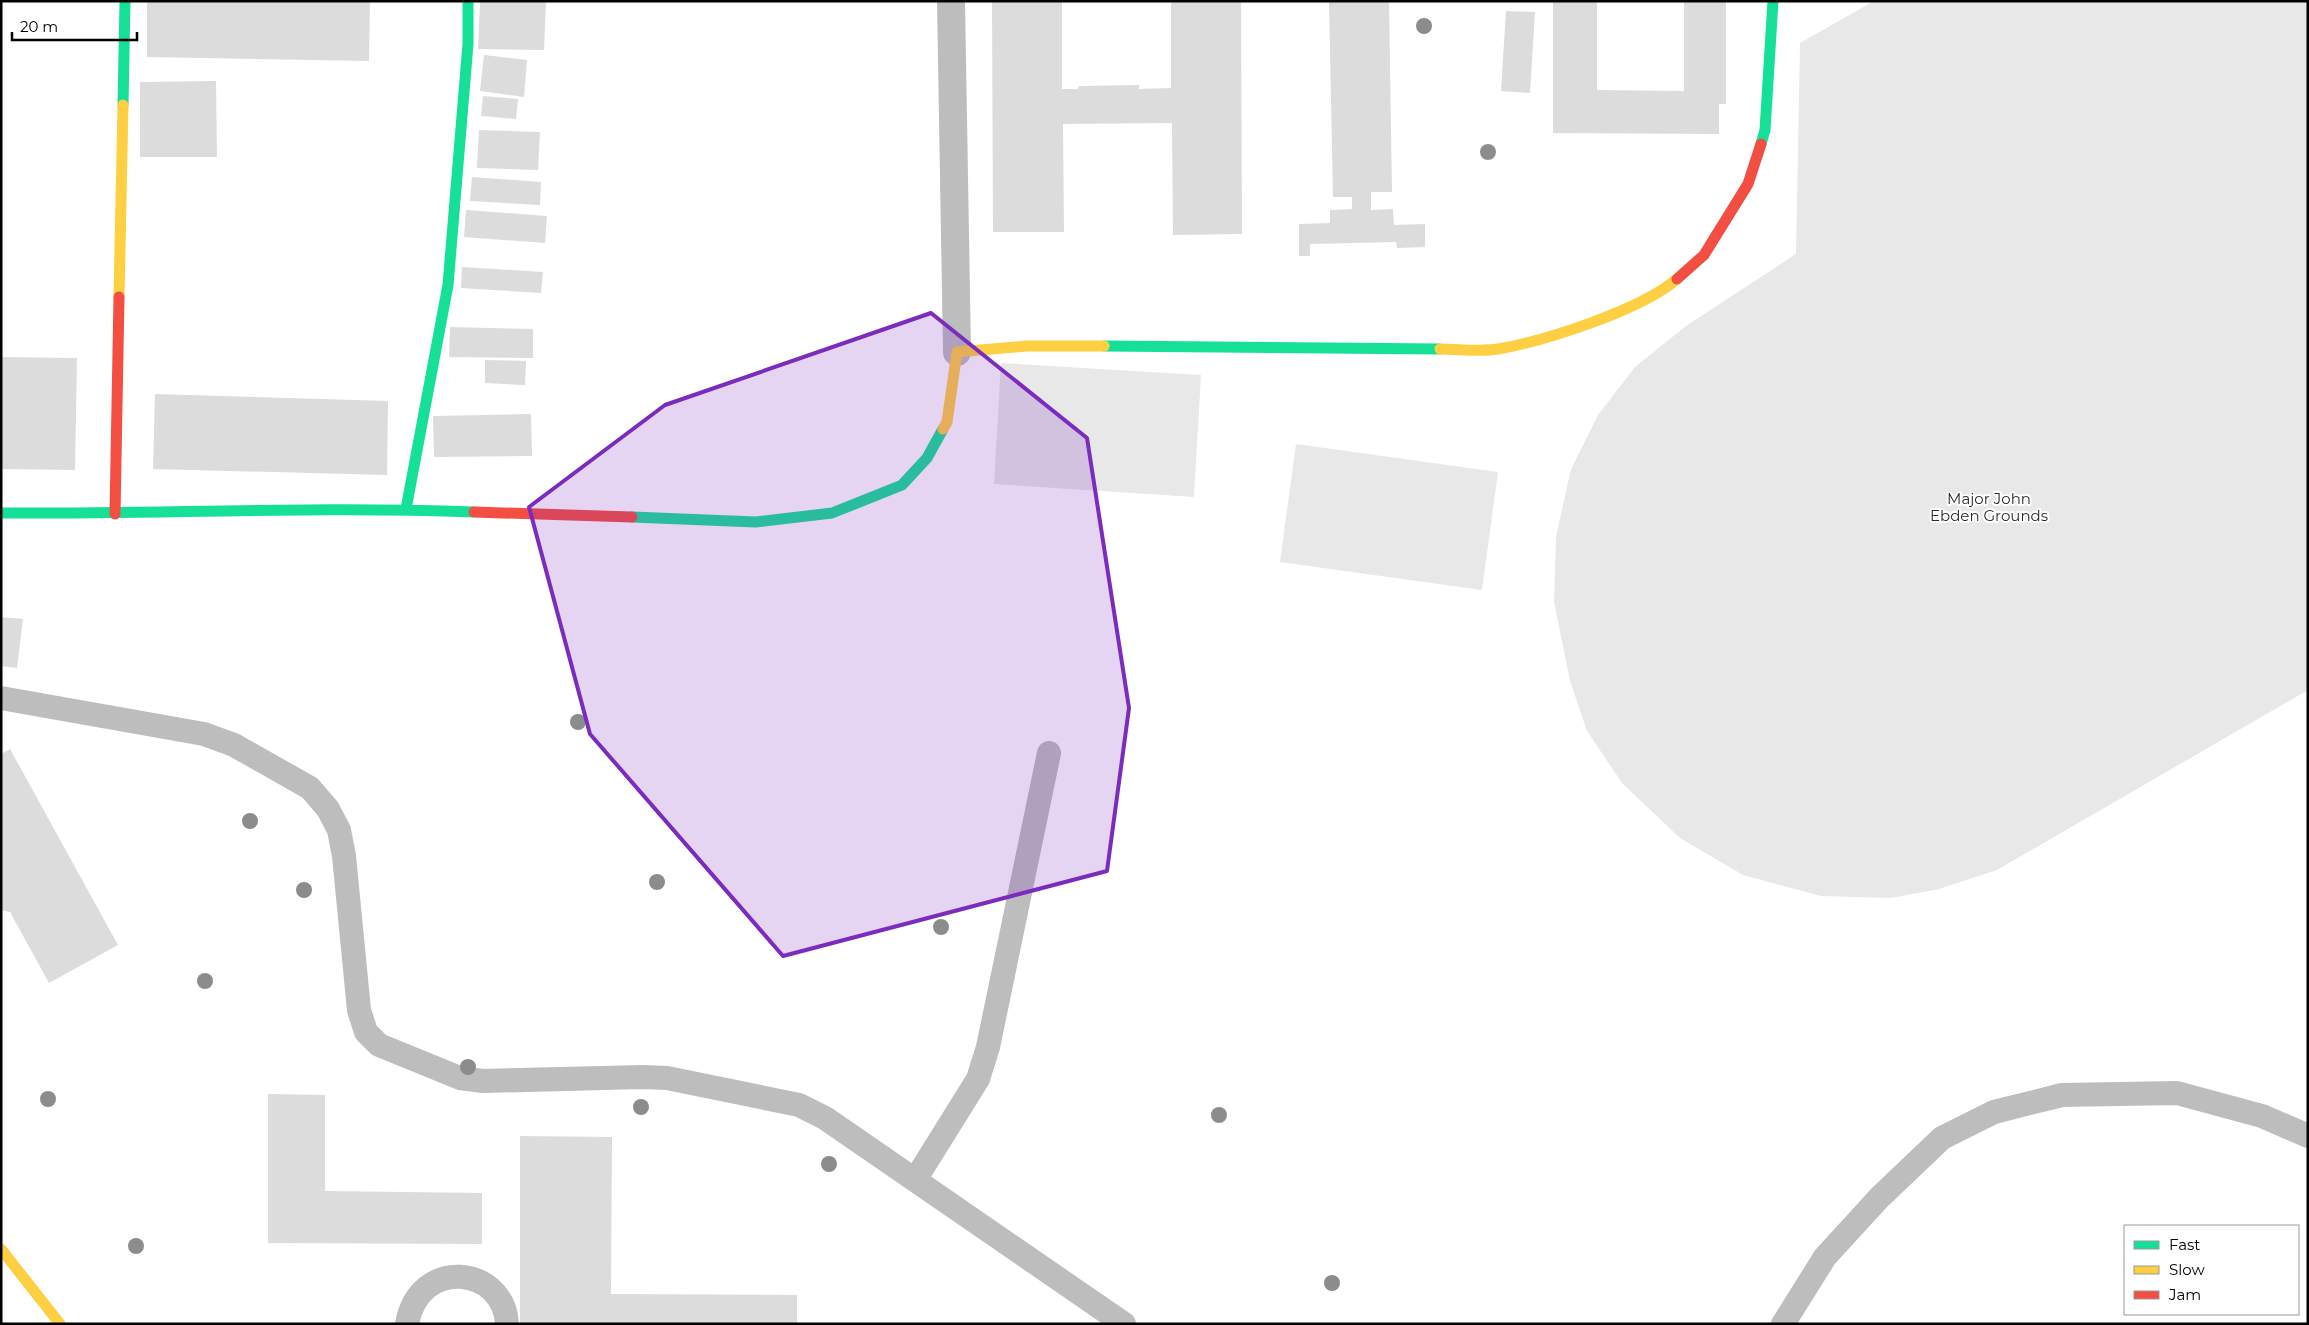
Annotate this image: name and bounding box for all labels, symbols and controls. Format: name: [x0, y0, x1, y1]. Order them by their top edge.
scale bar: [12, 10, 138, 42]
text: 20 m: [20, 17, 58, 36]
park label: Major John Ebden Grounds: [1930, 489, 2048, 525]
legend: [2124, 1225, 2299, 1315]
text: Fast: [2169, 1235, 2200, 1254]
text: Slow: [2169, 1260, 2205, 1279]
text: Jam: [2168, 1285, 2201, 1304]

